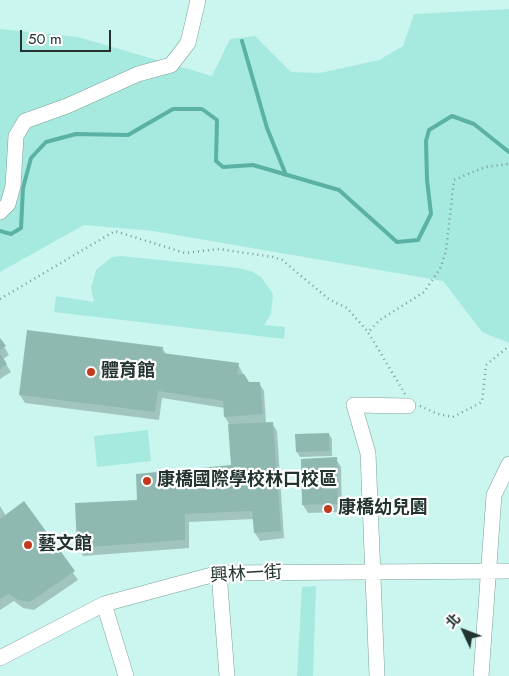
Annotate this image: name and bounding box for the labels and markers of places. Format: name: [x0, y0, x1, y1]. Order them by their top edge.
place label: 體育館: [101, 361, 155, 383]
marker: 體育館: [85, 366, 97, 378]
place label: 康橋國際學校林口校區: [157, 470, 337, 492]
marker: 康橋國際學校林口校區: [141, 475, 153, 487]
place label: 康橋幼兒園: [338, 498, 428, 520]
marker: 康橋幼兒園: [322, 503, 334, 515]
place label: 藝文館: [38, 534, 92, 556]
marker: 藝文館: [22, 539, 34, 551]

